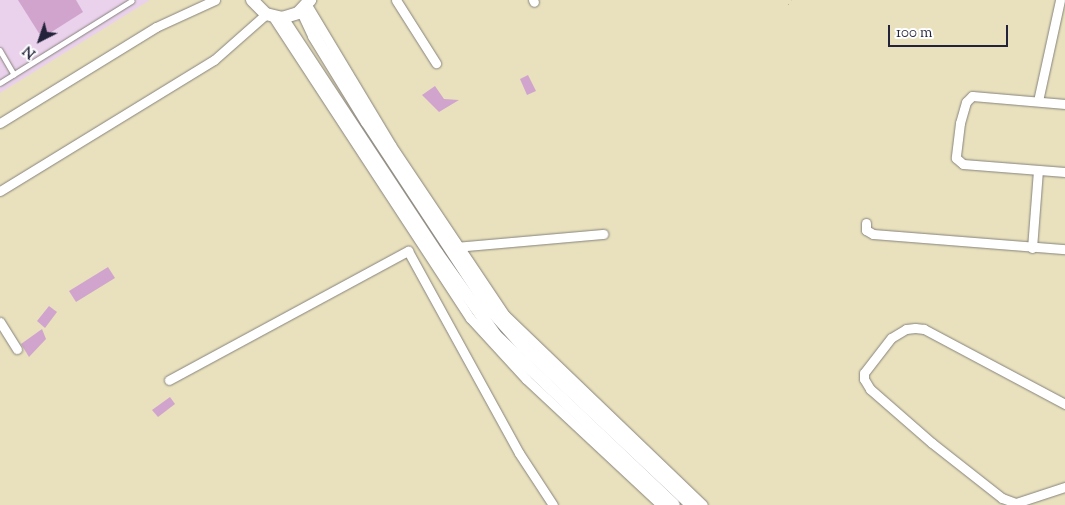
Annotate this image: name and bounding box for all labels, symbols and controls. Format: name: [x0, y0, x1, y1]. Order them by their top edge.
north arrow: [15, 15, 65, 65]
scale bar: [890, 15, 1010, 47]
text: 100 m: [896, 23, 932, 44]
text: N: [19, 40, 41, 63]

